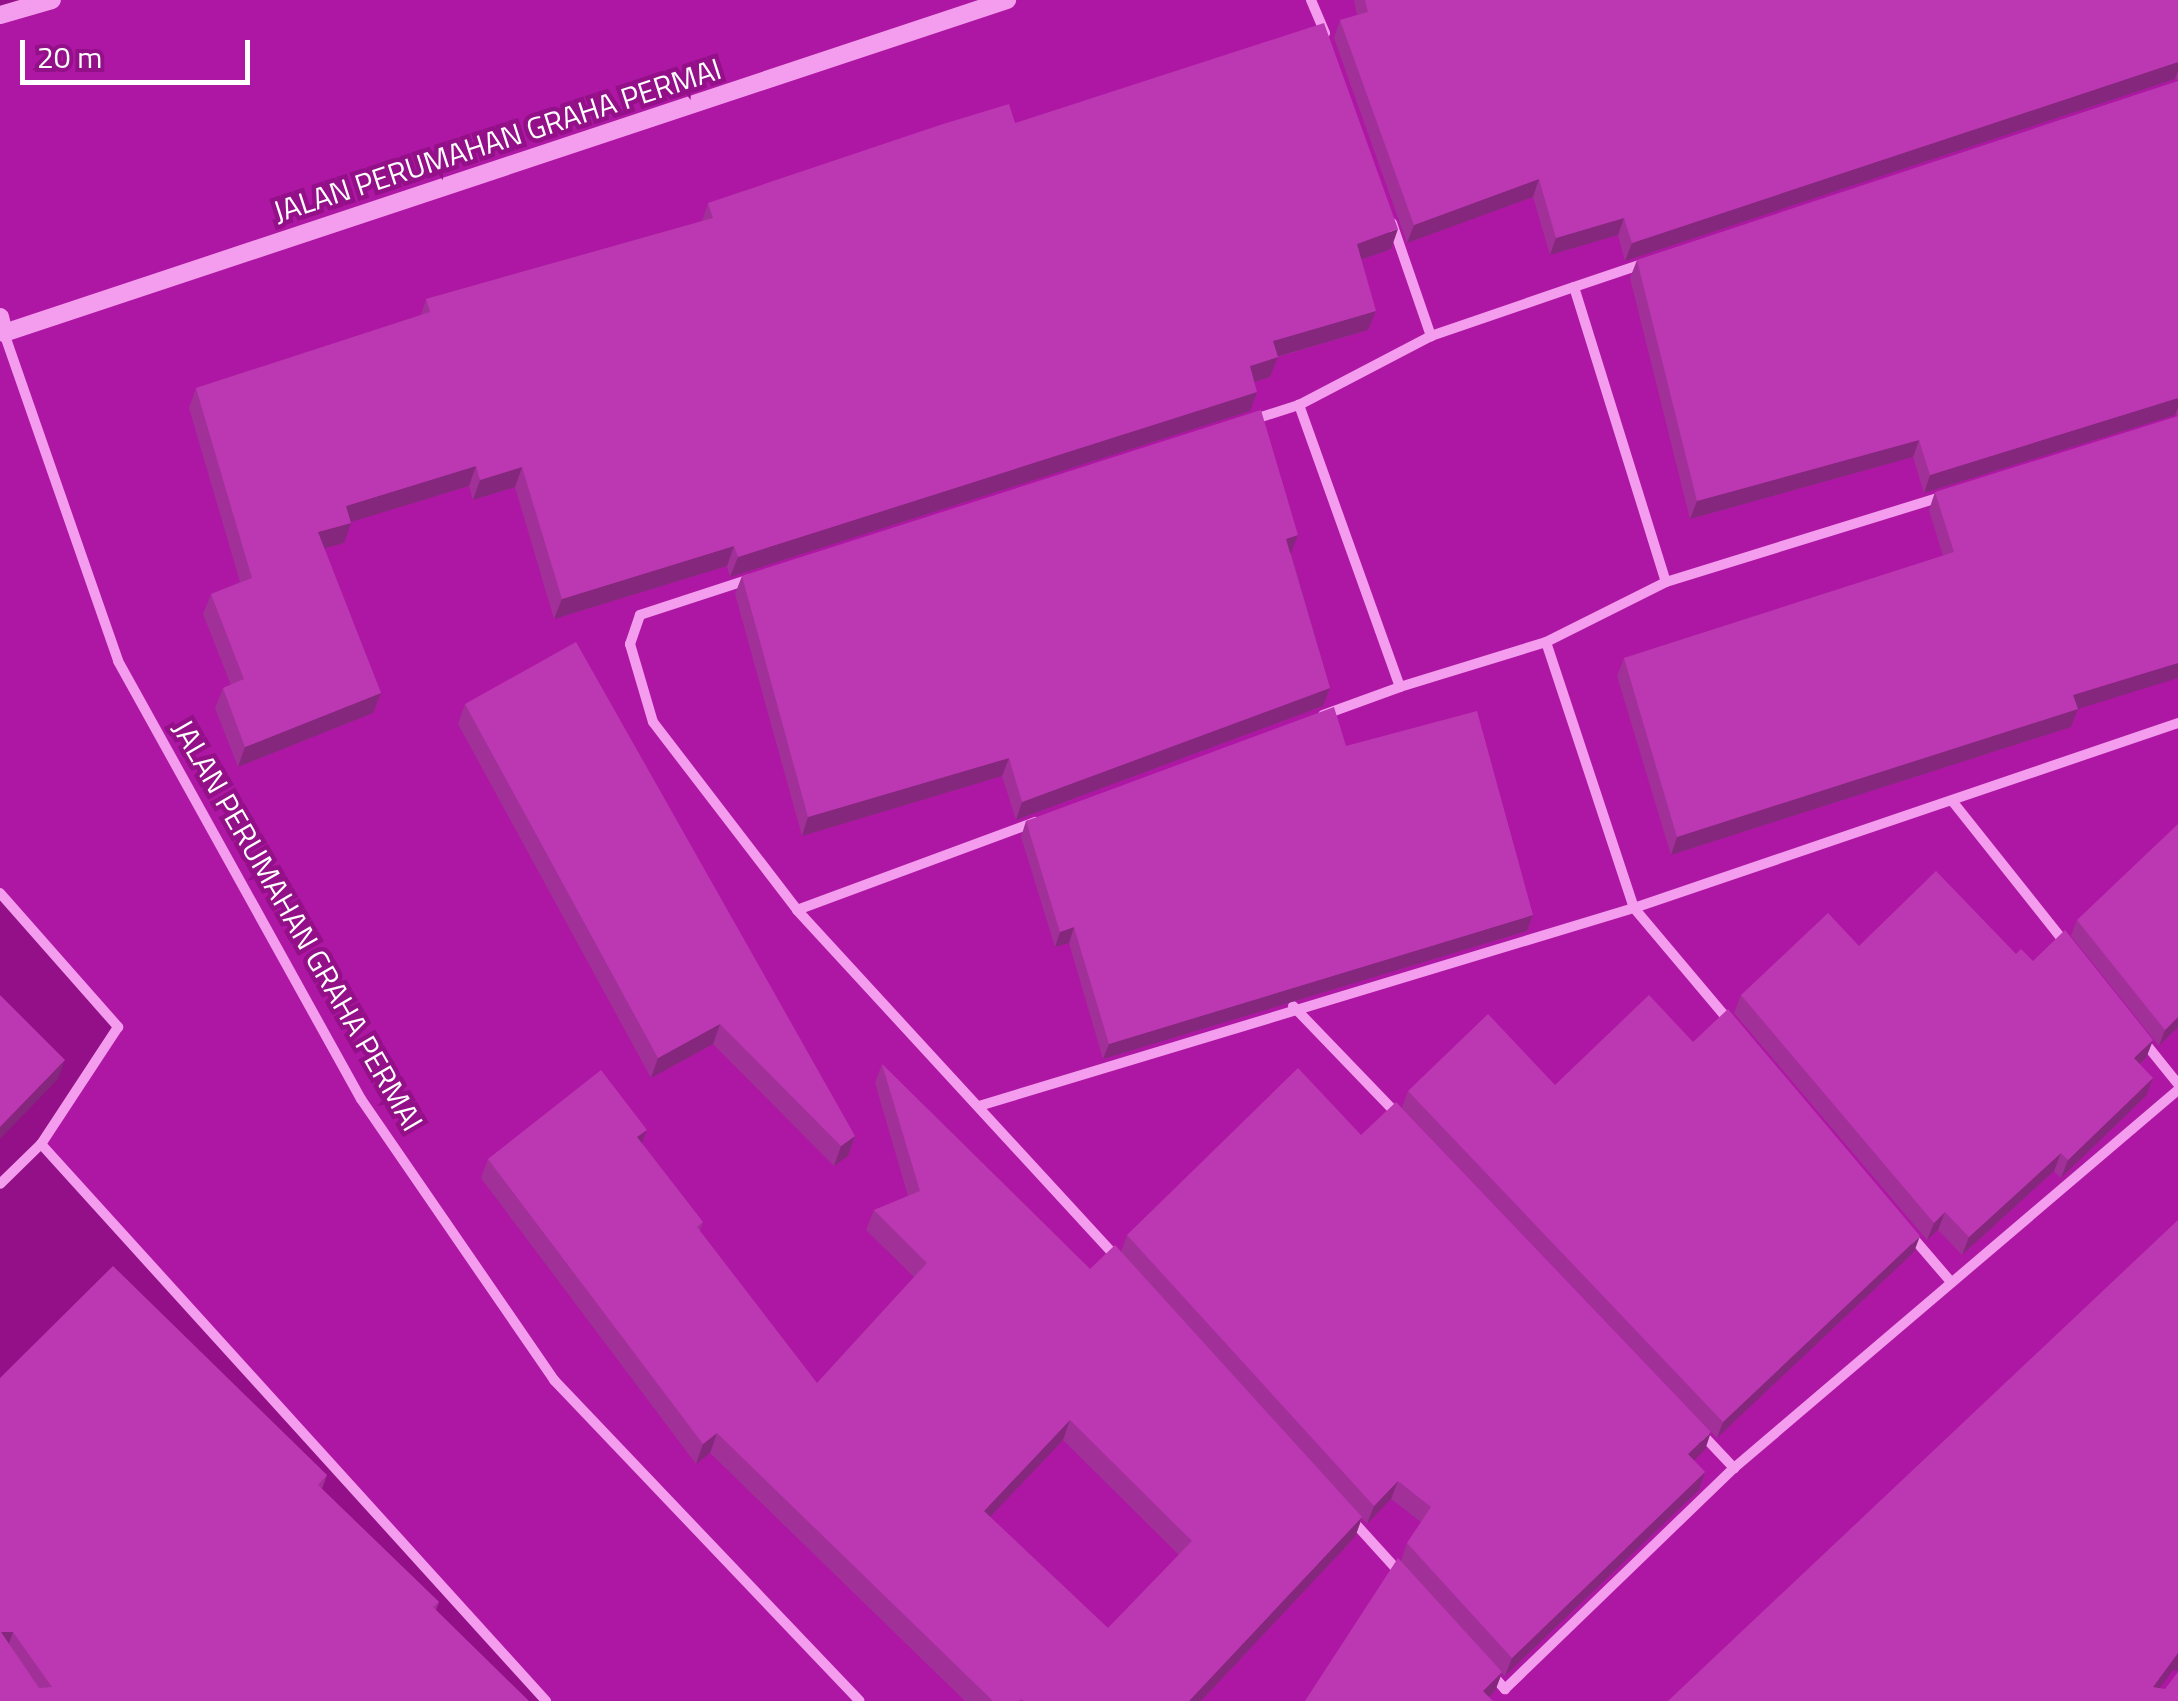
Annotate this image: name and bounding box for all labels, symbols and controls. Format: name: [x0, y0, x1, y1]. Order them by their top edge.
scale bar: [25, 20, 255, 82]
text: 20 m: [37, 34, 102, 80]
street label: JALAN PERUMAHAN GRAHA PERMAI: [269, 50, 725, 230]
street label: JALAN PERUMAHAN GRAHA PERMAI: [165, 713, 431, 1137]

